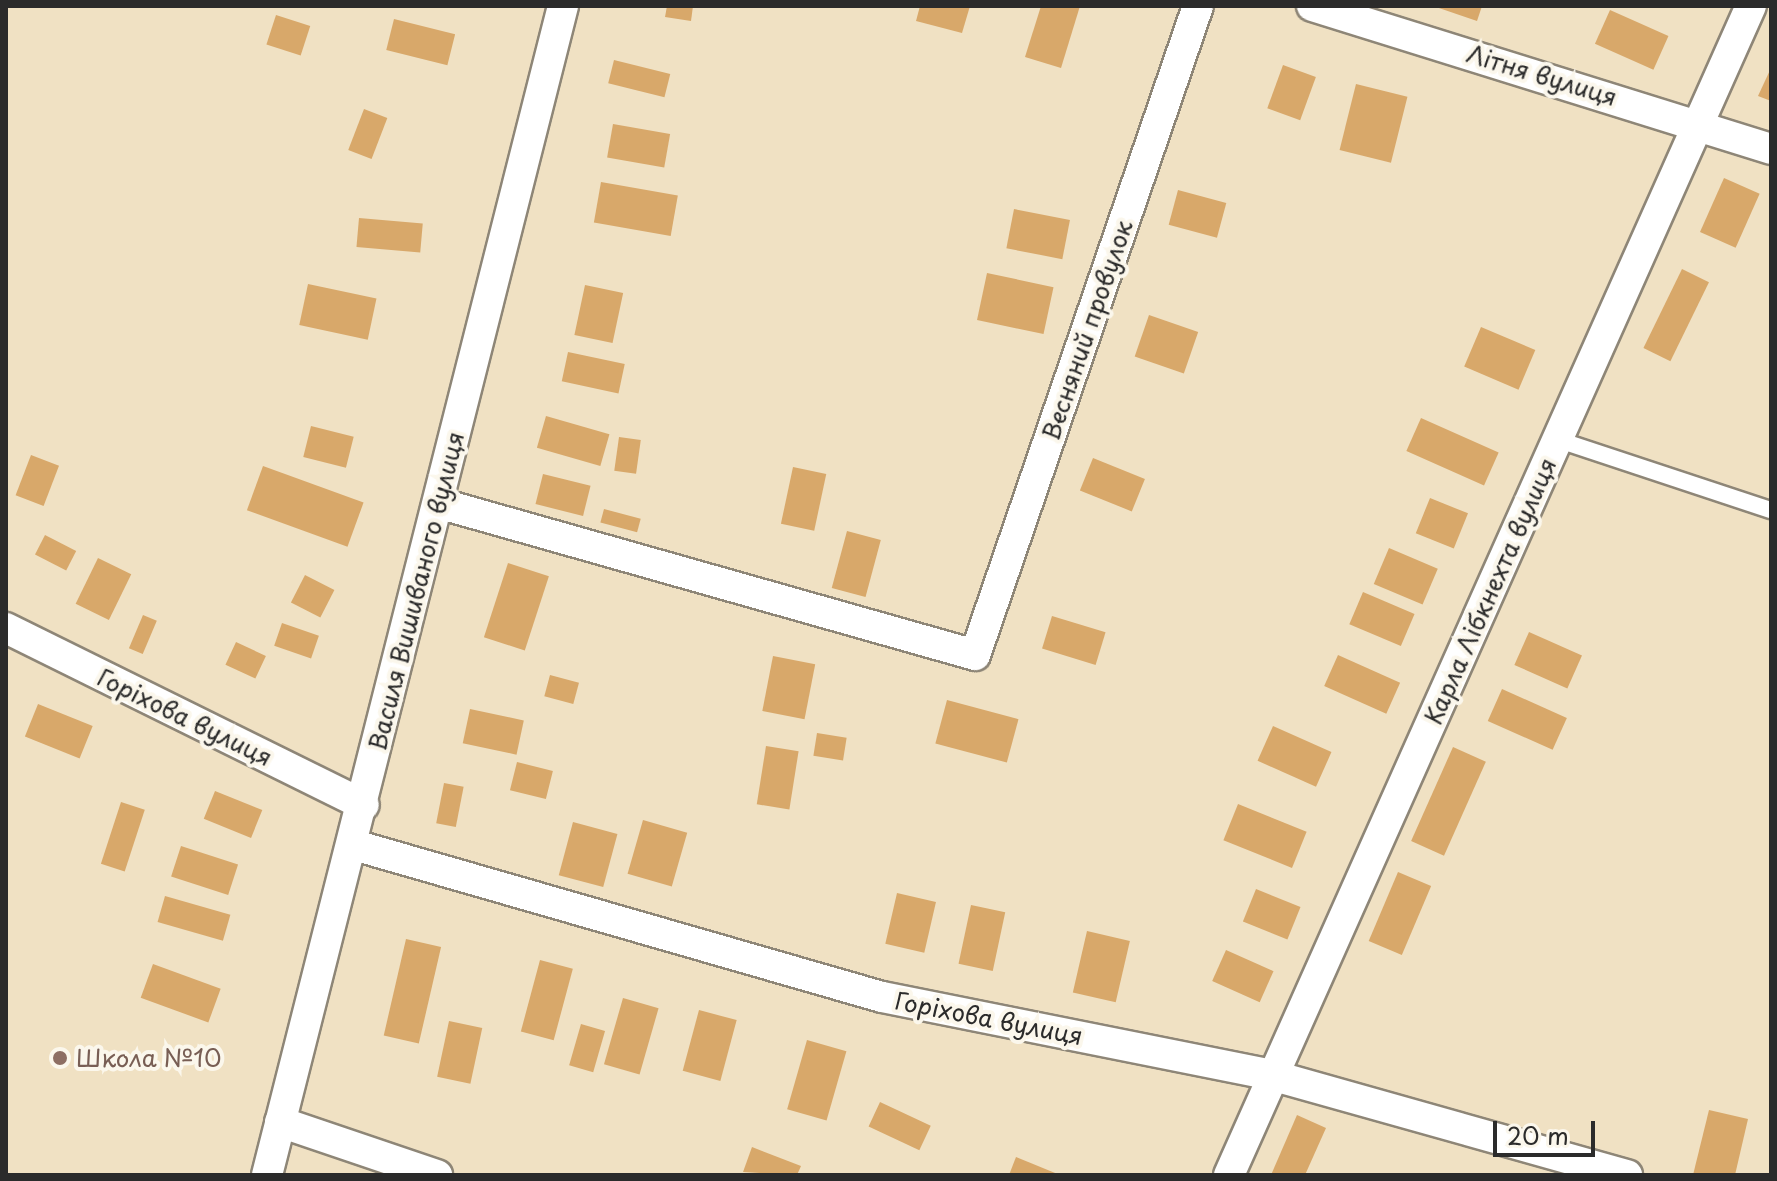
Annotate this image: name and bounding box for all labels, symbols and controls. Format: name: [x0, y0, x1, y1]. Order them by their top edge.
street label: Літня вулиця: [1463, 38, 1621, 112]
street label: Весняний провулок: [1036, 216, 1138, 444]
street label: Василя Вишиваного вулиця: [362, 428, 470, 754]
street label: Карла Лібкнехта вулиця: [1418, 453, 1562, 729]
street label: Горіхова вулиця: [93, 662, 277, 772]
street label: Горіхова вулиця: [892, 986, 1086, 1050]
place label: Школа №10: [76, 1044, 222, 1072]
marker: Школа №10: [51, 1049, 69, 1067]
scale bar: [1497, 1105, 1599, 1155]
text: 20 m: [1507, 1117, 1569, 1153]

